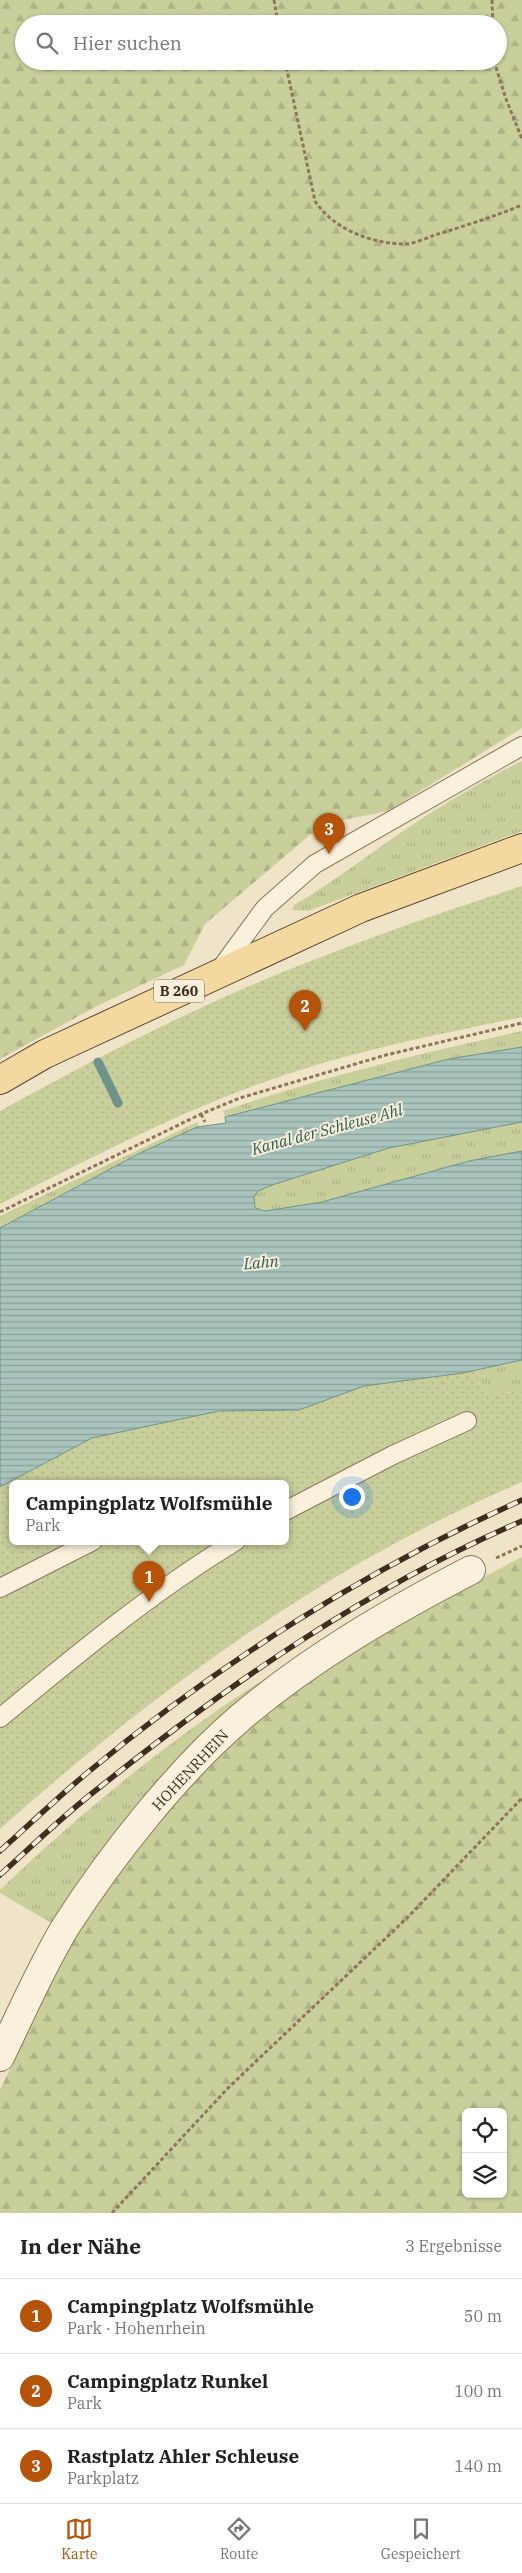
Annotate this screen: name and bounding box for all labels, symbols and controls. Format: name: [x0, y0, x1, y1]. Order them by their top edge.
search box: [15, 15, 507, 70]
icon: search: [33, 29, 61, 57]
text: Hier suchen: [73, 31, 182, 55]
pin: 3: [313, 813, 345, 854]
road number: B 260: [154, 979, 204, 1002]
pin: 2: [289, 990, 321, 1031]
water label: Kanal der Schleuse Ahl: [248, 1099, 405, 1159]
water label: Lahn: [242, 1251, 279, 1274]
popup: [9, 1480, 289, 1545]
your location: [339, 1484, 365, 1510]
text: Campingplatz Wolfsmühle: [25, 1491, 273, 1515]
text: Park: [25, 1515, 60, 1535]
pin: 1: [133, 1561, 165, 1602]
street label: HOHENRHEIN: [148, 1725, 232, 1815]
map controls: [462, 2108, 507, 2198]
button: locate: [462, 2108, 507, 2153]
button: layers: [462, 2153, 507, 2198]
text: In der Nähe: [20, 2232, 141, 2260]
text: 3 Ergebnisse: [405, 2236, 502, 2256]
text: Campingplatz Wolfsmühle: [67, 2294, 314, 2318]
text: 1: [31, 2306, 41, 2326]
text: 50 m: [464, 2306, 502, 2326]
text: Park · Hohenrhein: [67, 2318, 206, 2338]
text: Campingplatz Runkel: [67, 2369, 268, 2393]
text: 2: [31, 2381, 41, 2401]
text: 100 m: [454, 2381, 502, 2401]
text: Park: [67, 2393, 102, 2413]
text: Rastplatz Ahler Schleuse: [67, 2444, 299, 2468]
text: 3: [31, 2456, 41, 2476]
text: 140 m: [454, 2456, 502, 2476]
text: Parkplatz: [67, 2468, 139, 2488]
tab: Karte: [61, 2515, 97, 2563]
tab: Route: [220, 2515, 258, 2563]
tab: Gespeichert: [381, 2515, 461, 2563]

